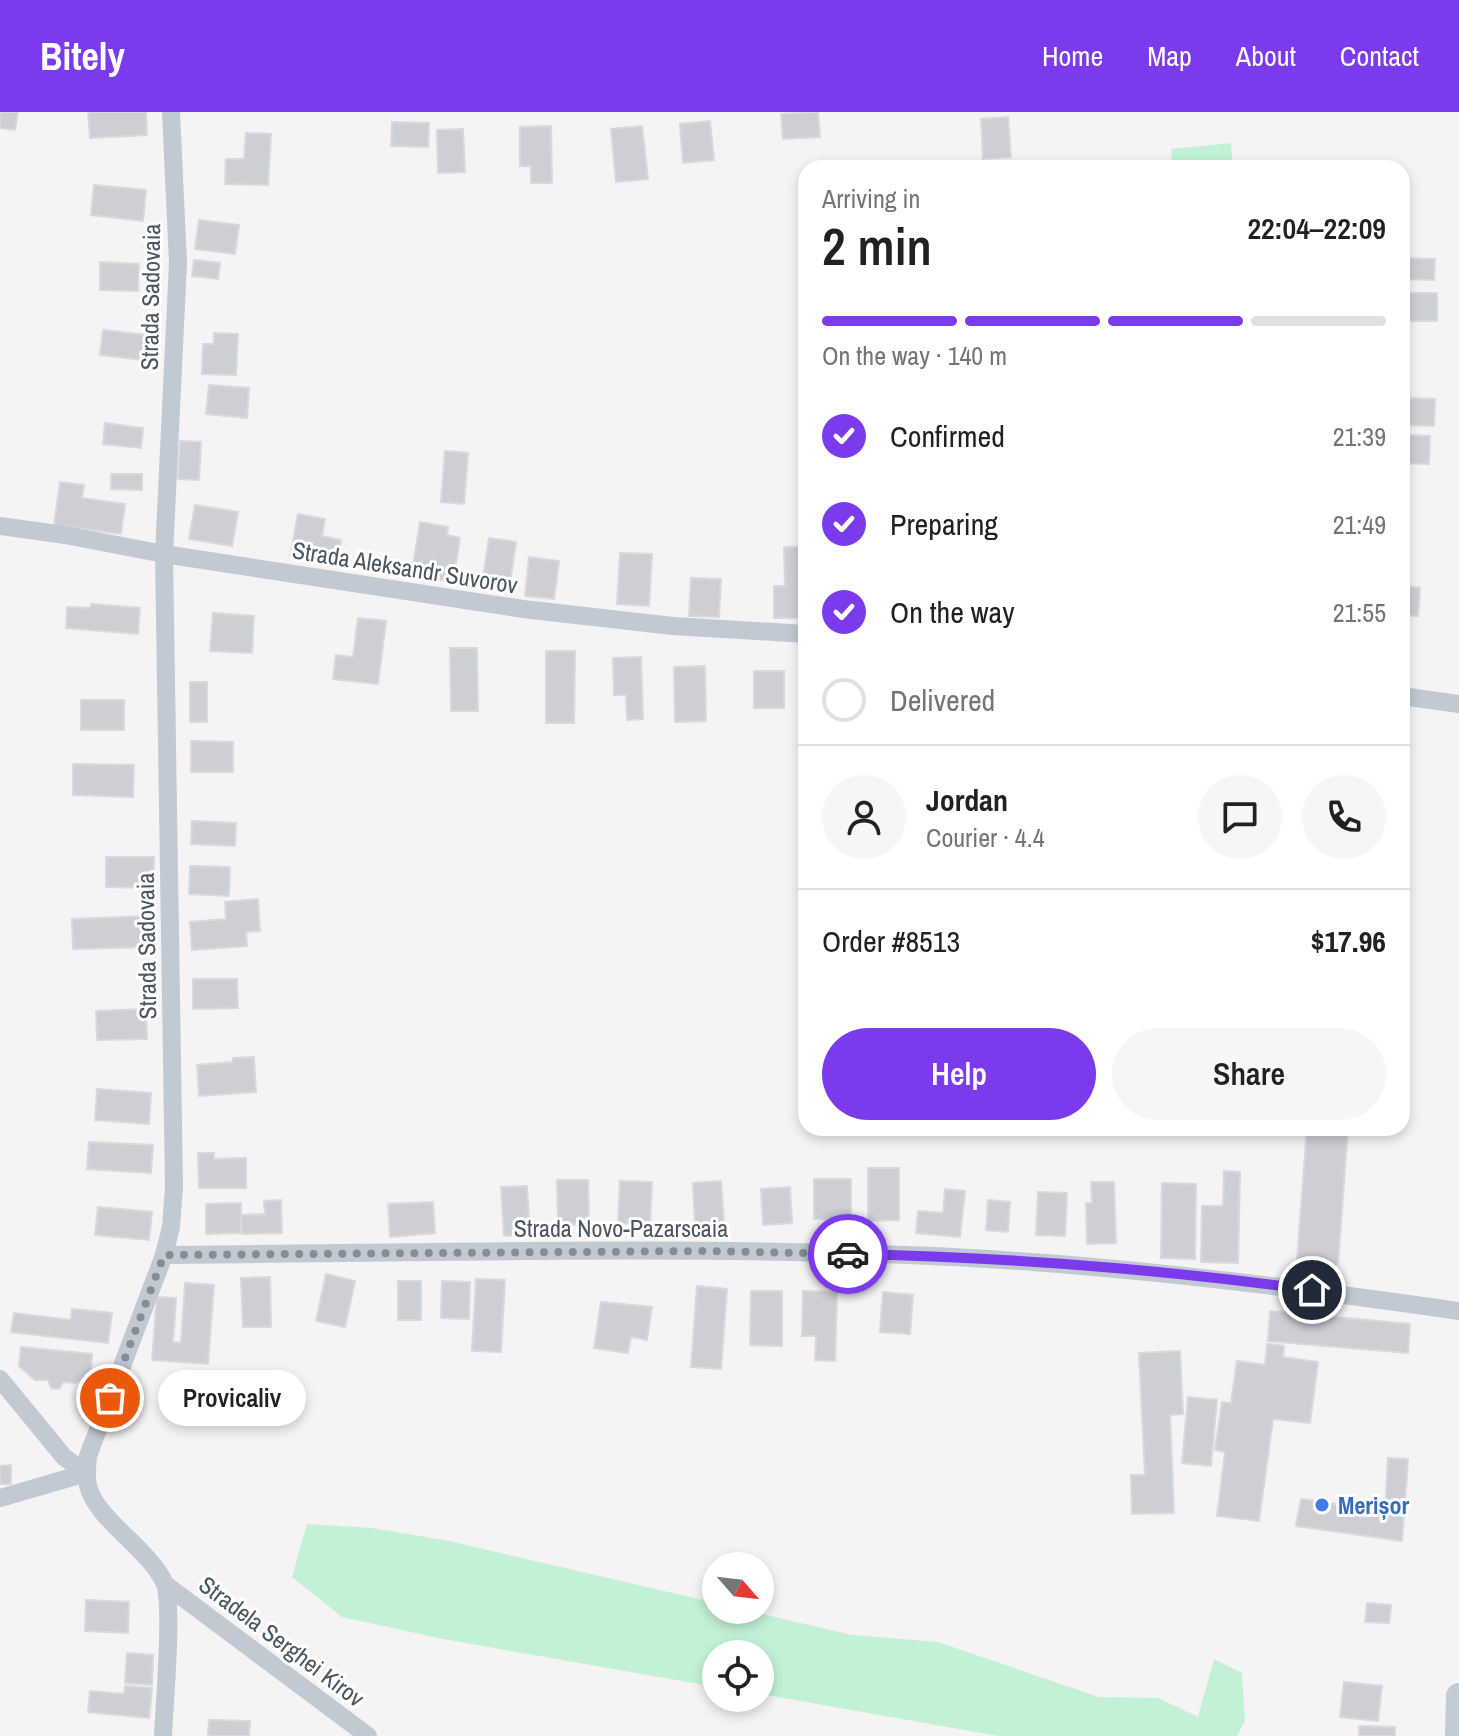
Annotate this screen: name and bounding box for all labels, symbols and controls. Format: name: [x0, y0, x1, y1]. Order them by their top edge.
text: Bitely: [40, 31, 125, 82]
text: Home: [1042, 37, 1103, 75]
text: Map: [1147, 37, 1192, 75]
text: About: [1236, 37, 1296, 75]
text: Contact: [1340, 37, 1419, 75]
text: Arriving in: [822, 181, 920, 216]
text: 22:04–22:09: [1247, 208, 1386, 248]
text: 2 min: [822, 211, 932, 281]
street label: Strada Sadovaia: [133, 223, 167, 371]
text: On the way · 140 m: [822, 338, 1007, 373]
icon: check: [822, 414, 866, 458]
text: Confirmed: [890, 416, 1005, 456]
text: 21:39: [1333, 419, 1386, 454]
icon: check: [822, 502, 866, 546]
text: Preparing: [890, 504, 998, 544]
text: 21:49: [1333, 507, 1386, 542]
street label: Strada Aleksandr Suvorov: [290, 533, 520, 601]
icon: check: [822, 590, 866, 634]
text: On the way: [890, 592, 1014, 632]
text: 21:55: [1333, 595, 1386, 630]
text: Delivered: [890, 680, 995, 720]
button: person: [822, 775, 906, 859]
button: chat: [1198, 775, 1282, 859]
button: phone: [1302, 775, 1386, 859]
text: Jordan: [926, 780, 1008, 820]
text: Courier · 4.4: [926, 820, 1045, 855]
street label: Strada Sadovaia: [129, 872, 163, 1020]
text: Order #8513: [822, 921, 960, 961]
text: $17.96: [1311, 921, 1386, 961]
button: Help: [822, 1028, 1096, 1120]
button: Share: [1112, 1028, 1386, 1120]
street label: Strada Novo-Pazarscaia: [514, 1212, 728, 1244]
courier: [808, 1214, 888, 1294]
icon: car: [826, 1232, 870, 1276]
pin: [1278, 1256, 1346, 1324]
icon: home: [1290, 1268, 1334, 1312]
pin: [76, 1364, 144, 1432]
callout: Provicaliv: [158, 1370, 306, 1426]
icon: bag: [88, 1376, 132, 1420]
text: Provicaliv: [183, 1380, 281, 1415]
place label: Merișor: [1338, 1489, 1409, 1521]
marker: Merișor: [1313, 1496, 1331, 1514]
north arrow: [702, 1552, 774, 1624]
map controls: [702, 1552, 774, 1712]
street label: Stradela Serghei Kirov: [193, 1568, 371, 1714]
button: locate: [702, 1640, 774, 1712]

